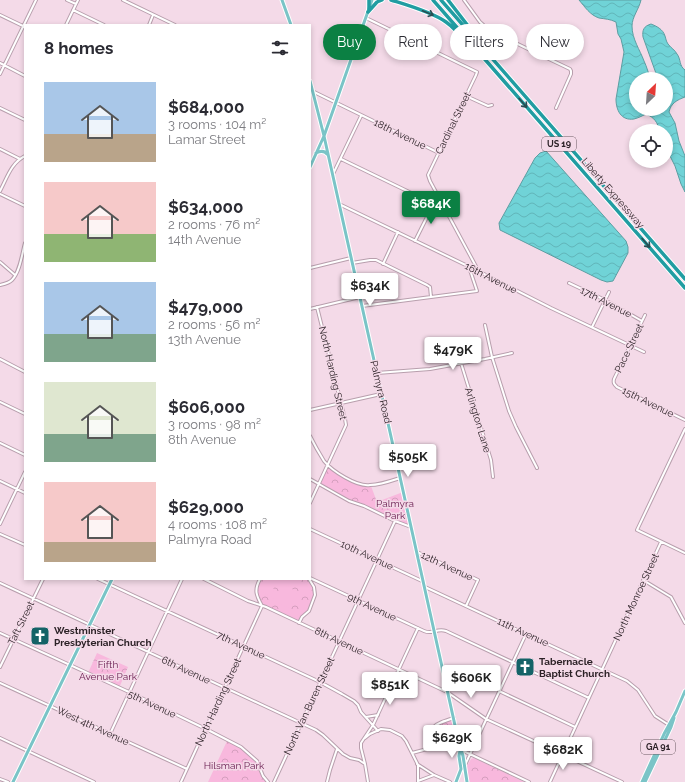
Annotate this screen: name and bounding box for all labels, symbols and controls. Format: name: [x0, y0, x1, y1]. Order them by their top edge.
one-way arrow: [421, 10, 433, 17]
chip: Buy: [323, 24, 376, 60]
chip: Rent: [384, 24, 442, 60]
chip: Filters: [450, 24, 518, 60]
chip: New: [526, 24, 584, 60]
icon: filters: [269, 37, 291, 59]
text: 8 homes: [44, 38, 113, 58]
north arrow: [629, 72, 673, 116]
map controls: [629, 72, 673, 168]
street label: Cardinal Street: [433, 89, 473, 156]
text: $684,000: [168, 97, 244, 117]
icon: home: [76, 98, 124, 146]
one-way arrow: [519, 98, 528, 108]
text: 3 rooms · 104 m²: [168, 117, 266, 132]
street label: 18th Avenue: [372, 117, 428, 151]
button: locate: [629, 124, 673, 168]
text: Lamar Street: [168, 132, 245, 147]
road number: US 19: [542, 137, 576, 151]
street label: Liberty Expressway: [580, 156, 647, 231]
pin: $684K: [403, 191, 459, 225]
text: $684K: [411, 196, 451, 211]
text: $634,000: [168, 197, 243, 217]
icon: home: [76, 198, 124, 246]
text: 2 rooms · 76 m²: [168, 217, 260, 232]
text: 14th Avenue: [168, 232, 241, 247]
one-way arrow: [641, 238, 650, 248]
street label: 16th Avenue: [463, 260, 519, 296]
pin: $634K: [342, 273, 398, 307]
text: $634K: [350, 278, 390, 293]
street label: 17th Avenue: [579, 284, 634, 320]
text: $479,000: [168, 297, 243, 317]
icon: home: [76, 298, 124, 346]
text: 2 rooms · 56 m²: [168, 317, 260, 332]
street label: Pace Street: [612, 321, 646, 374]
street label: North Harding Street: [317, 325, 349, 421]
text: 13th Avenue: [168, 332, 241, 347]
pin: $479K: [425, 337, 481, 371]
text: $479K: [433, 342, 473, 357]
street label: Palmyra Road: [368, 359, 394, 425]
street label: 15th Avenue: [620, 385, 676, 419]
street label: Arlington Lane: [463, 386, 493, 454]
text: $606,000: [168, 397, 245, 417]
icon: home: [76, 398, 124, 446]
text: 3 rooms · 98 m²: [168, 417, 261, 432]
text: 8th Avenue: [168, 432, 236, 447]
pin: $505K: [380, 444, 436, 478]
text: $505K: [388, 449, 428, 464]
text: $629,000: [168, 497, 244, 517]
icon: home: [76, 498, 124, 546]
park label: Palmyra Park: [376, 498, 414, 521]
text: 4 rooms · 108 m²: [168, 517, 267, 532]
text: Palmyra Road: [168, 532, 252, 547]
street label: 10th Avenue: [339, 538, 395, 572]
street label: 12th Avenue: [419, 549, 475, 583]
street label: North Monroe Street: [611, 551, 661, 642]
street label: 9th Avenue: [346, 591, 398, 623]
street label: Taft Street: [6, 599, 37, 647]
street label: 11th Avenue: [496, 615, 550, 649]
church icon: Westminster Presbyterian Church: [29, 625, 51, 647]
place label: Westminster Presbyterian Church: [54, 625, 152, 648]
street label: 8th Avenue: [313, 625, 365, 657]
street label: 7th Avenue: [215, 629, 267, 661]
street label: 6th Avenue: [160, 654, 212, 686]
street label: North Van Buren Street: [282, 655, 337, 757]
street label: North Harding Street: [193, 656, 243, 748]
church icon: Tabernacle Baptist Church: [514, 656, 536, 678]
place label: Tabernacle Baptist Church: [539, 656, 610, 679]
park label: Fifth Avenue Park: [79, 659, 138, 682]
pin: $606K: [443, 665, 499, 699]
text: $606K: [451, 670, 491, 685]
pin: $851K: [362, 672, 418, 706]
text: $851K: [371, 677, 409, 692]
street label: 5th Avenue: [126, 688, 178, 720]
street label: West 4th Avenue: [55, 704, 131, 748]
pin: $629K: [424, 725, 480, 759]
text: $629K: [432, 730, 472, 745]
pin: $682K: [535, 737, 591, 771]
road number: GA 91: [641, 740, 675, 754]
text: $682K: [543, 742, 583, 757]
park label: Hilsman Park: [204, 760, 265, 771]

